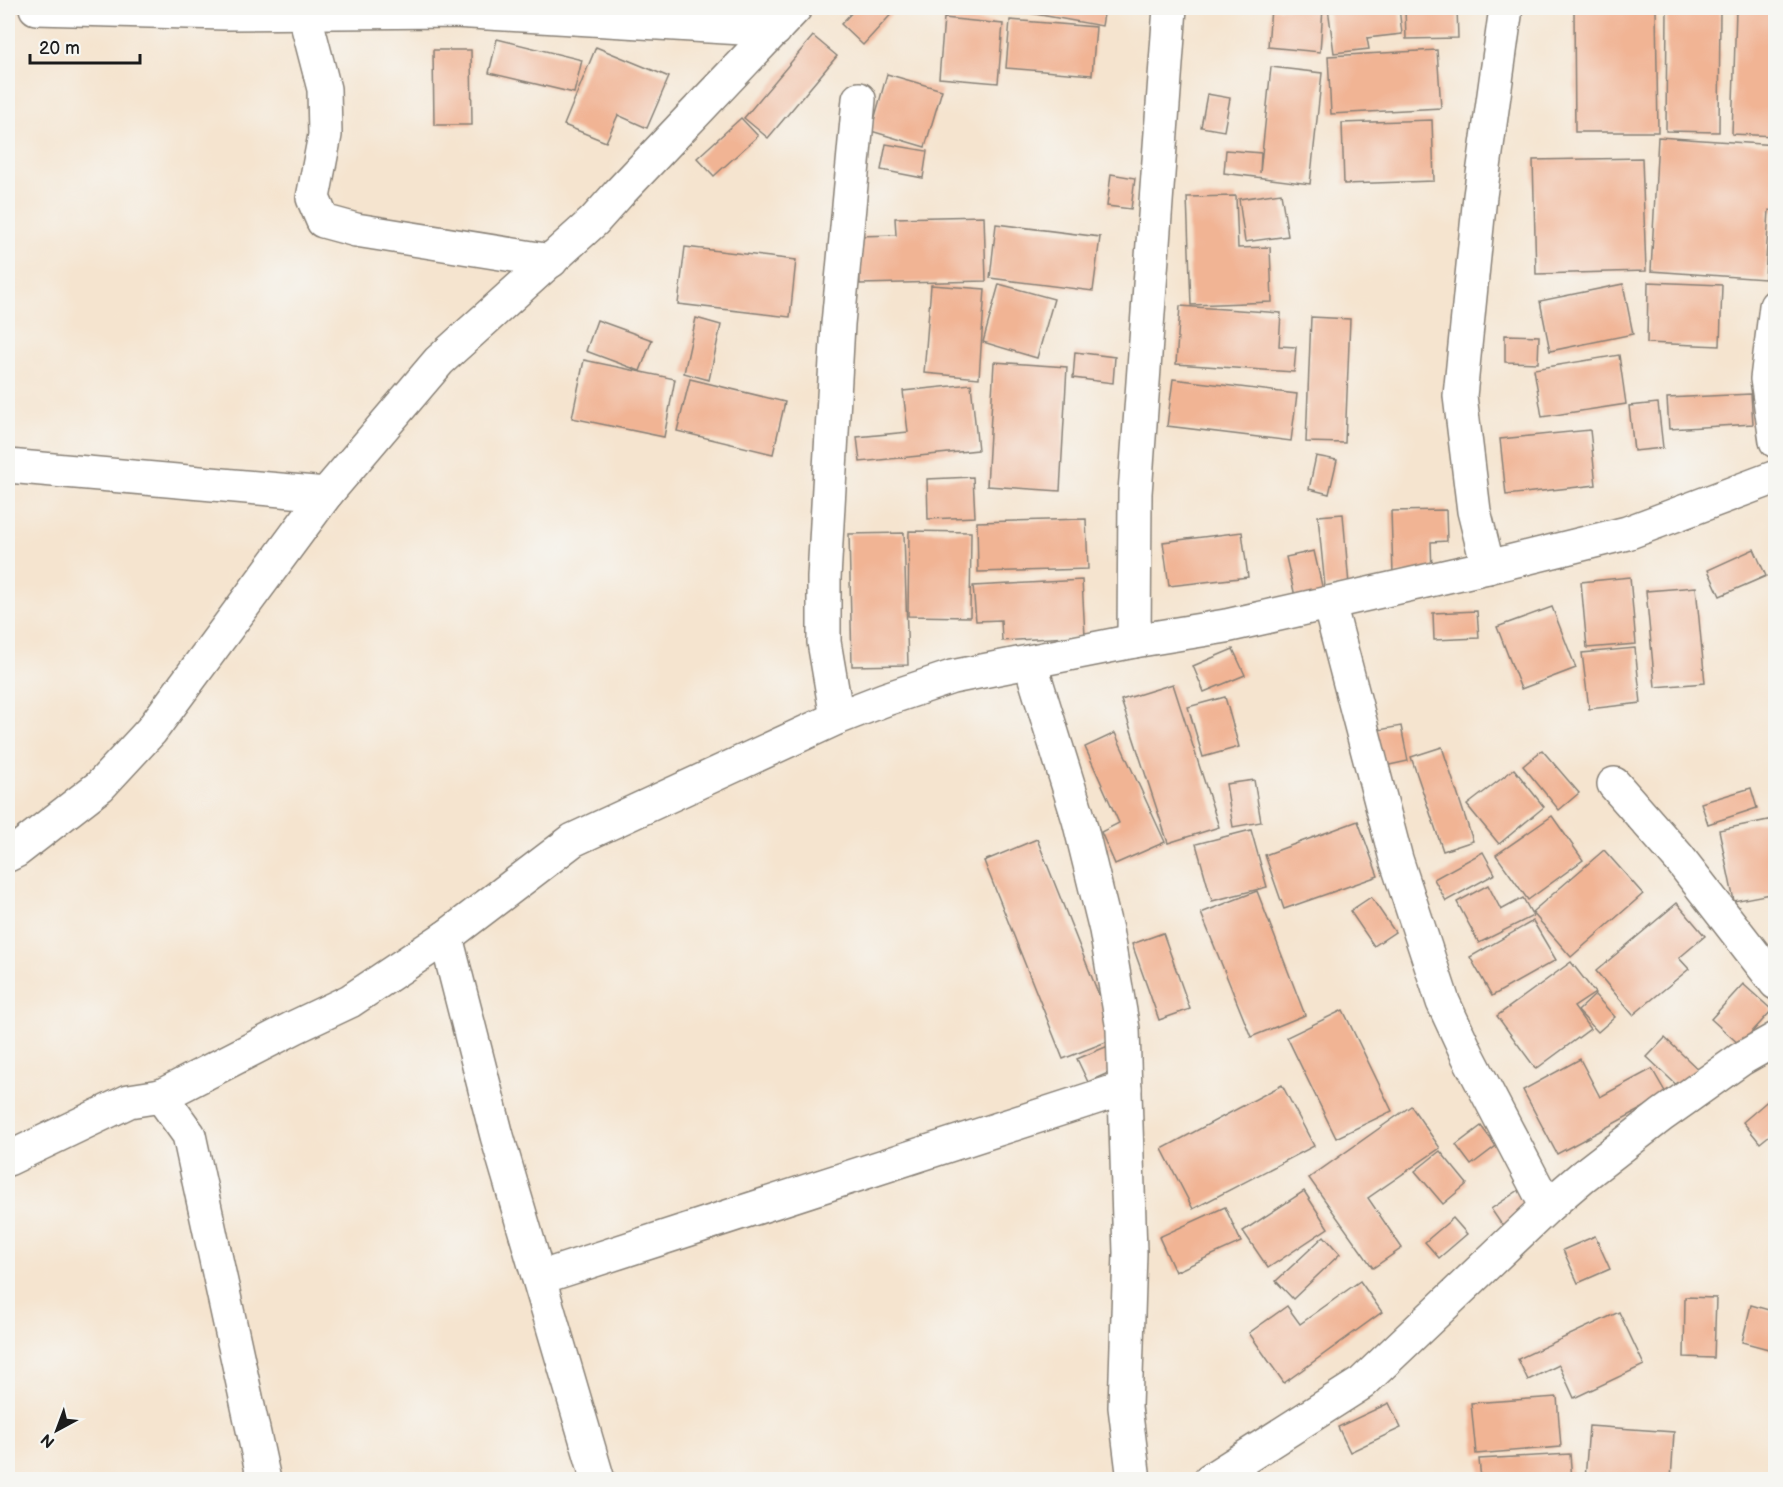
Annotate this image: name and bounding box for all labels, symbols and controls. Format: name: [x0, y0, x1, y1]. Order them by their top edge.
scale bar: [30, 27, 140, 65]
text: 20 m: [39, 38, 80, 59]
north arrow: [27, 1400, 87, 1460]
text: N: [37, 1429, 59, 1451]

